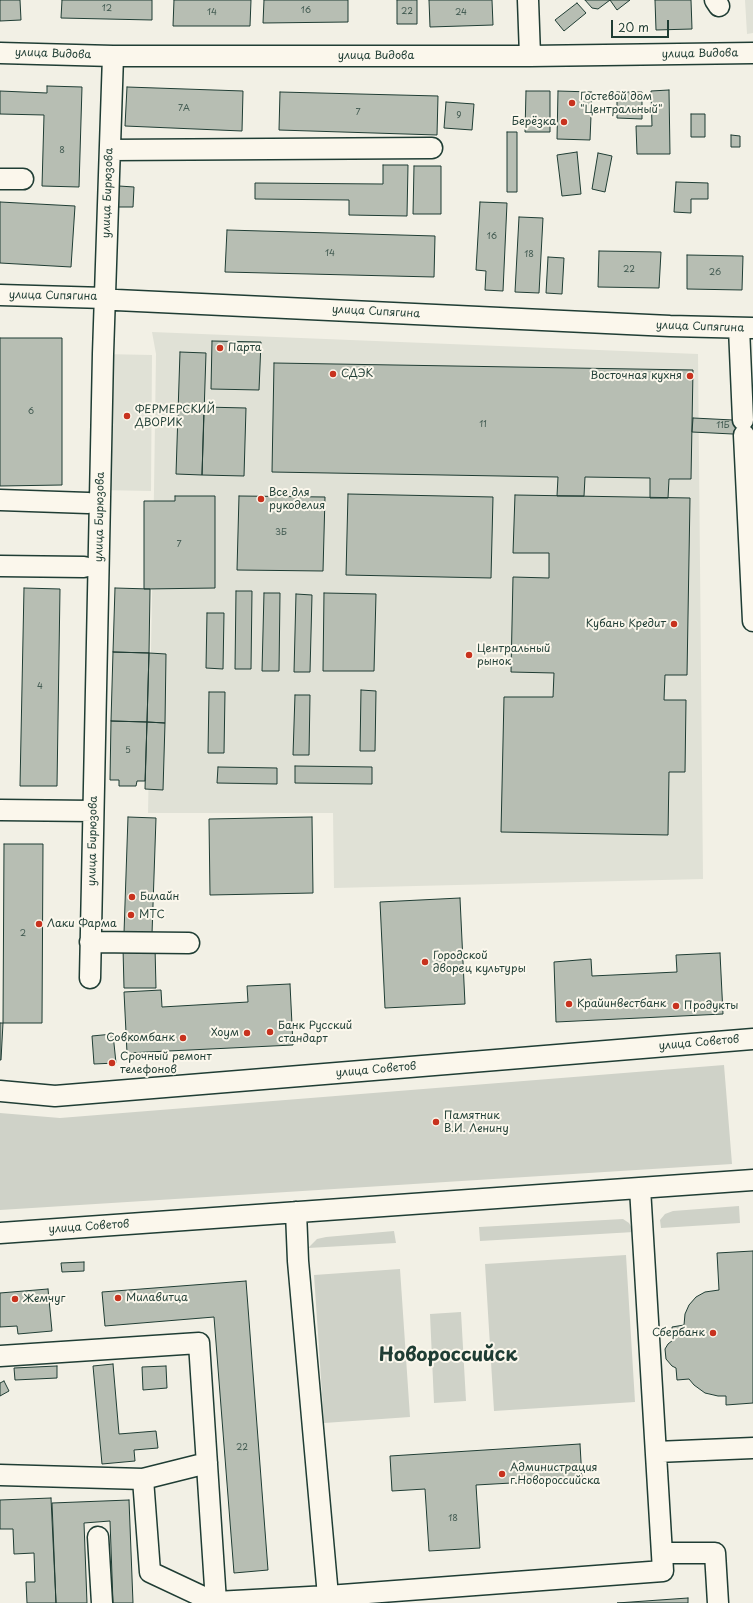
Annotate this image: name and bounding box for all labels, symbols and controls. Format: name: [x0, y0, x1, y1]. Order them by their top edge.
house number: 12: [102, 4, 112, 14]
house number: 16: [301, 6, 311, 16]
house number: 22: [401, 7, 413, 17]
house number: 14: [207, 8, 217, 18]
house number: 24: [455, 8, 467, 18]
scale bar: [613, 12, 671, 38]
text: 20 m: [618, 18, 649, 36]
street label: улица Видова: [15, 46, 91, 62]
street label: улица Видова: [662, 47, 738, 61]
street label: улица Видова: [338, 49, 414, 63]
place label: Гостевой дом "Центральный": [580, 90, 663, 116]
marker: Гостевой дом "Центральный": [567, 98, 577, 108]
house number: 7А: [178, 104, 190, 114]
house number: 7: [355, 108, 361, 118]
house number: 9: [456, 111, 462, 121]
place label: Берёзка: [512, 115, 556, 129]
marker: Берёзка: [559, 117, 569, 127]
house number: 8: [59, 146, 65, 156]
street label: улица Бирюзова: [100, 148, 116, 238]
house number: 16: [487, 232, 497, 242]
house number: 14: [325, 249, 335, 259]
house number: 18: [524, 250, 534, 260]
house number: 22: [623, 265, 635, 275]
house number: 26: [709, 268, 721, 278]
street label: улица Сипягина: [9, 289, 97, 303]
street label: улица Сипягина: [331, 303, 421, 321]
street label: улица Сипягина: [656, 319, 744, 335]
place label: Парта: [228, 341, 262, 355]
marker: Парта: [215, 343, 225, 353]
place label: СДЭК: [341, 367, 373, 381]
marker: СДЭК: [328, 369, 338, 379]
place label: Восточная кухня: [590, 369, 682, 383]
marker: Восточная кухня: [685, 371, 695, 381]
place label: ФЕРМЕРСКИЙ ДВОРИК: [135, 403, 215, 429]
house number: 6: [28, 407, 34, 417]
marker: ФЕРМЕРСКИЙ ДВОРИК: [122, 411, 132, 421]
house number: 11: [479, 420, 487, 430]
house number: 11Б: [716, 421, 730, 431]
street label: улица Бирюзова: [93, 472, 107, 562]
place label: Все для рукоделия: [269, 486, 325, 512]
marker: Все для рукоделия: [256, 494, 266, 504]
house number: 3Б: [275, 528, 287, 538]
house number: 7: [176, 540, 182, 550]
place label: Кубань Кредит: [586, 617, 666, 631]
marker: Кубань Кредит: [669, 619, 679, 629]
place label: Центральный рынок: [477, 642, 551, 668]
marker: Центральный рынок: [464, 650, 474, 660]
house number: 4: [37, 682, 43, 692]
house number: 5: [125, 746, 131, 756]
street label: улица Бирюзова: [86, 796, 100, 886]
place label: Билайн: [140, 890, 179, 904]
marker: Билайн: [127, 892, 137, 902]
place label: МТС: [139, 908, 165, 922]
marker: МТС: [126, 910, 136, 920]
place label: Лаки Фарма: [47, 917, 117, 931]
marker: Лаки Фарма: [34, 919, 44, 929]
house number: 2: [20, 929, 26, 939]
place label: Городской дворец культуры: [433, 949, 526, 975]
marker: Городской дворец культуры: [420, 957, 430, 967]
place label: Крайинвестбанк: [577, 997, 666, 1011]
marker: Крайинвестбанк: [564, 999, 574, 1009]
place label: Продукты: [684, 999, 738, 1013]
marker: Продукты: [671, 1001, 681, 1011]
place label: Банк Русский стандарт: [278, 1019, 352, 1045]
place label: Хоум: [211, 1026, 239, 1040]
marker: Банк Русский стандарт: [265, 1027, 275, 1037]
marker: Хоум: [242, 1028, 252, 1038]
place label: Совкомбанк: [106, 1031, 175, 1045]
marker: Совкомбанк: [178, 1033, 188, 1043]
street label: улица Советов: [658, 1033, 740, 1053]
place label: Срочный ремонт телефонов: [120, 1050, 212, 1076]
marker: Срочный ремонт телефонов: [107, 1058, 117, 1068]
street label: улица Советов: [335, 1060, 417, 1080]
place label: Памятник В.И. Ленину: [444, 1109, 509, 1135]
marker: Памятник В.И. Ленину: [431, 1117, 441, 1127]
street label: улица Советов: [48, 1218, 130, 1236]
place label: Милавитца: [126, 1291, 188, 1305]
place label: Жемчуг: [23, 1292, 65, 1306]
marker: Милавитца: [113, 1293, 123, 1303]
marker: Жемчуг: [10, 1294, 20, 1304]
place label: Сбербанк: [652, 1326, 705, 1340]
marker: Сбербанк: [708, 1328, 718, 1338]
district label: Новороссийск: [379, 1345, 517, 1367]
house number: 22: [236, 1443, 248, 1453]
place label: Администрация г.Новороссийска: [510, 1461, 600, 1487]
marker: Администрация г.Новороссийска: [497, 1469, 507, 1479]
house number: 18: [448, 1514, 458, 1524]

